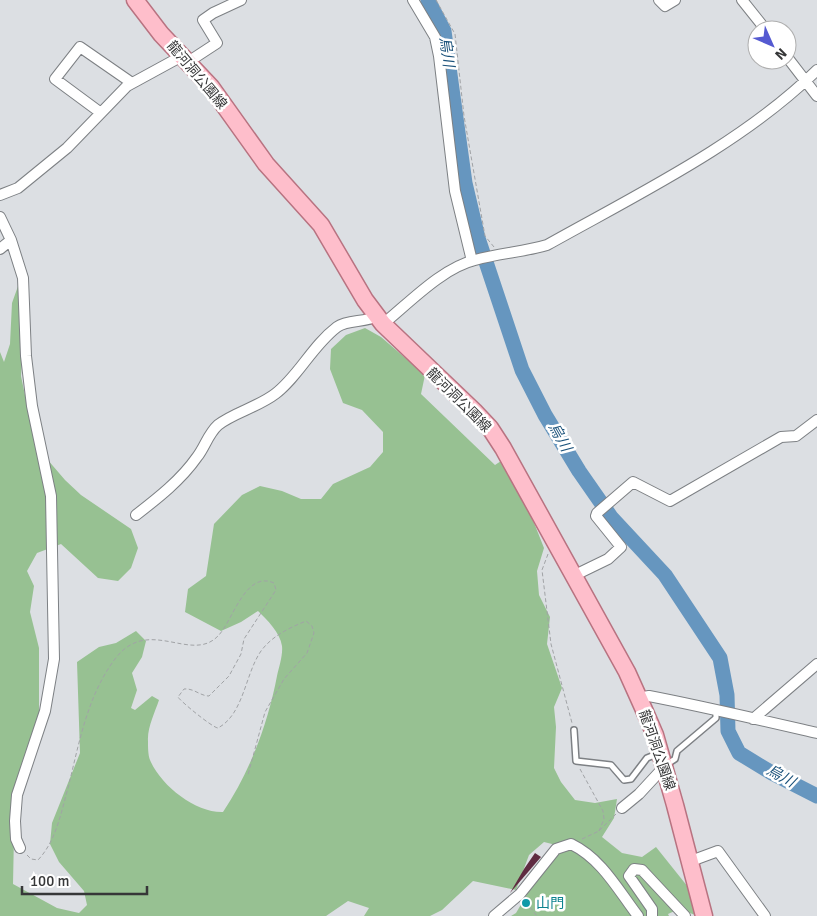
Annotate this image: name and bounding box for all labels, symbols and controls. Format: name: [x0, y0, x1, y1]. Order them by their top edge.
north arrow: [747, 20, 797, 70]
water label: 烏川: [436, 36, 458, 70]
street label: 龍河洞公園線: [163, 37, 231, 113]
text: N: [771, 44, 790, 63]
street label: 龍河洞公園線: [423, 364, 495, 436]
water label: 烏川: [545, 420, 576, 456]
street label: 龍河洞公園線: [635, 708, 679, 792]
water label: 烏川: [764, 761, 800, 792]
scale bar: [22, 864, 148, 896]
text: 100 m: [30, 872, 70, 890]
place label: 山門: [536, 895, 564, 912]
marker: 山門: [520, 897, 532, 909]

